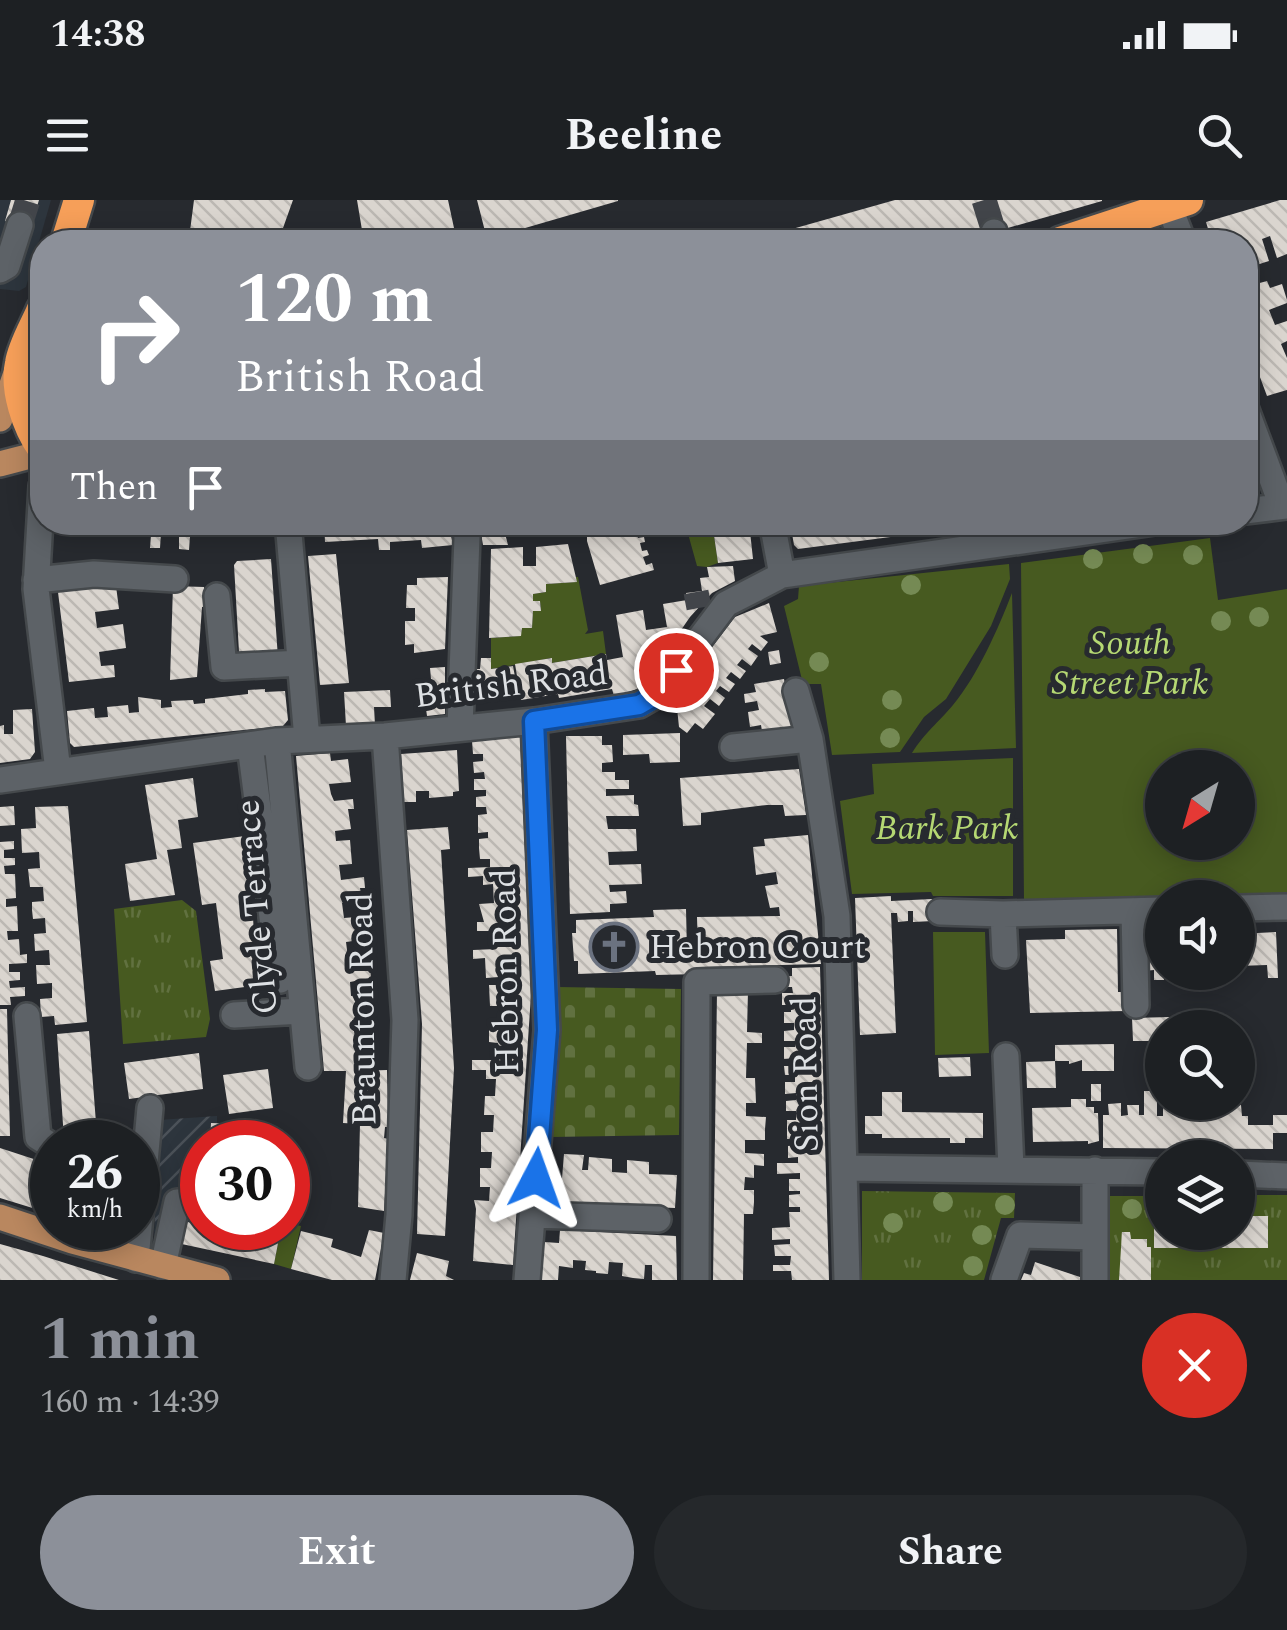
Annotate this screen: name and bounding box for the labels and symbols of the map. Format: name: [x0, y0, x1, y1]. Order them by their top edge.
park label: South Street Park: [1052, 617, 1208, 710]
pin: [634, 628, 719, 713]
street label: British Road: [411, 647, 611, 723]
north arrow: [1145, 750, 1255, 860]
street label: Clyde Terrace: [221, 797, 293, 1017]
park label: Bark Park: [876, 802, 1018, 855]
street label: Hebron Road: [478, 868, 534, 1074]
street label: Braunton Road: [334, 892, 392, 1126]
church icon: Hebron Court: [588, 921, 640, 973]
place label: Hebron Court: [649, 921, 866, 974]
street label: Sion Road: [778, 995, 834, 1153]
speed limit sign: 30: [180, 1120, 310, 1250]
position arrow: [484, 1126, 588, 1230]

